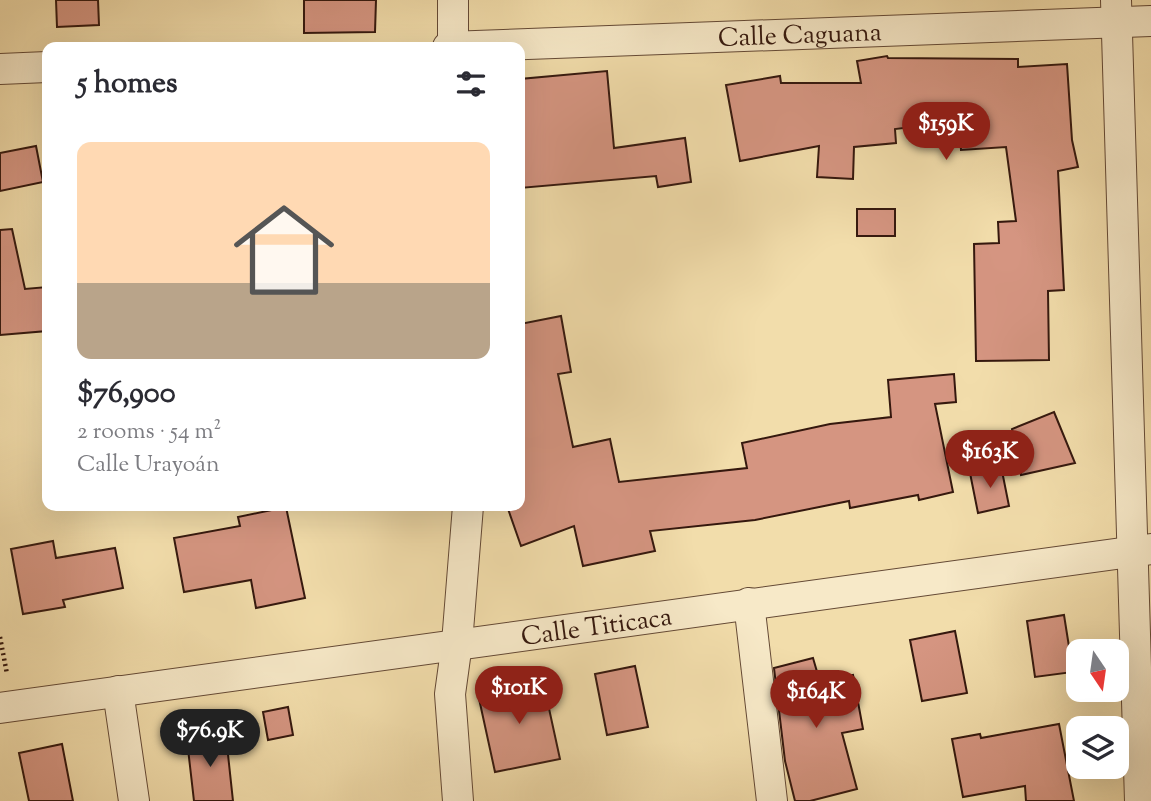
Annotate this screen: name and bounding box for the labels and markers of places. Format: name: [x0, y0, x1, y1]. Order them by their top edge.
pin: $159K: [897, 102, 995, 162]
pin: $163K: [941, 430, 1039, 490]
pin: $101K: [470, 666, 568, 726]
pin: $164K: [767, 670, 865, 730]
pin: $76.9K: [153, 710, 267, 769]

